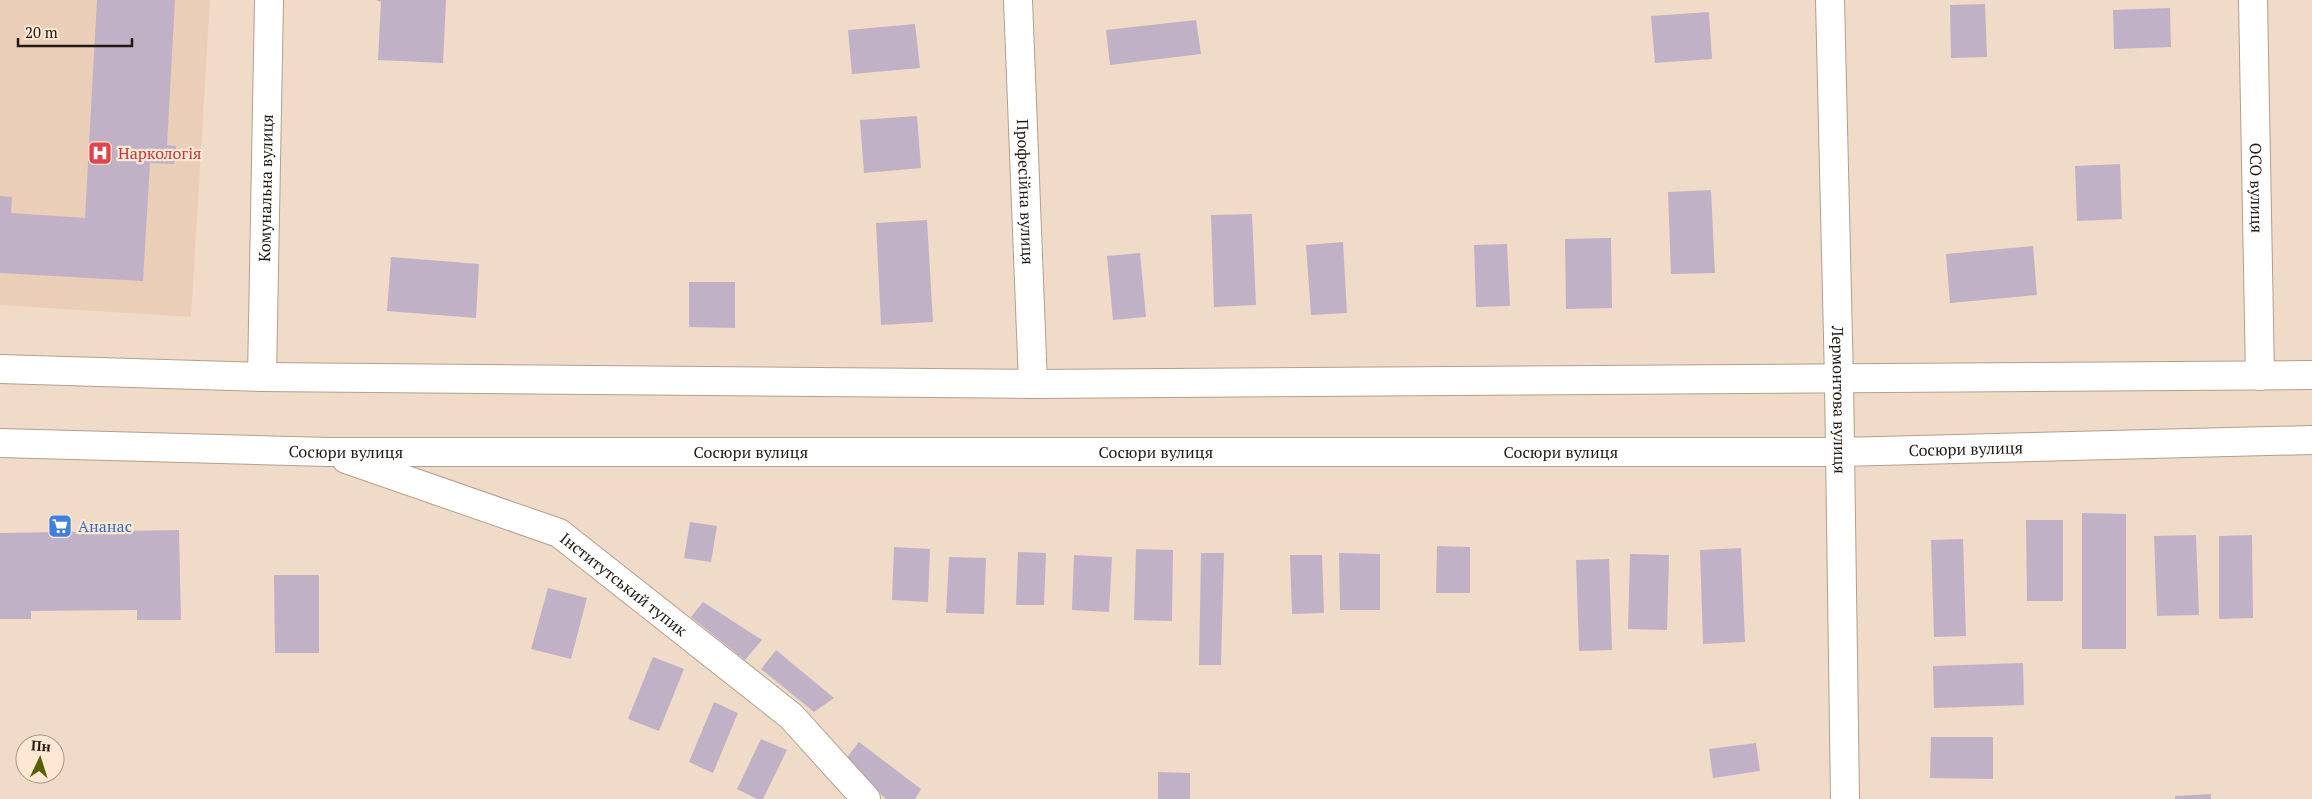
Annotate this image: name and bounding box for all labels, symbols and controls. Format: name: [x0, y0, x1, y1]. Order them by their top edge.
scale bar: [18, 15, 131, 47]
text: 20 m: [25, 22, 58, 42]
street label: Комунальна вулиця: [253, 114, 278, 262]
street label: Професійна вулиця: [1012, 119, 1039, 265]
hospital icon: Наркологія: [87, 140, 113, 166]
place label: Наркологія: [118, 142, 201, 164]
street label: ОСО вулиця: [2245, 143, 2268, 233]
street label: Лермонтова вулиця: [1827, 325, 1851, 474]
street label: Сосюри вулиця: [1908, 436, 2023, 461]
street label: Сосюри вулиця: [288, 440, 403, 463]
street label: Сосюри вулиця: [694, 441, 808, 463]
street label: Сосюри вулиця: [1099, 441, 1213, 463]
street label: Сосюри вулиця: [1504, 441, 1618, 463]
supermarket icon: Ананас: [47, 513, 73, 539]
place label: Ананас: [78, 515, 132, 537]
street label: Інститутський тупик: [556, 527, 692, 641]
north arrow: [15, 734, 65, 784]
text: Пн: [30, 735, 52, 756]

